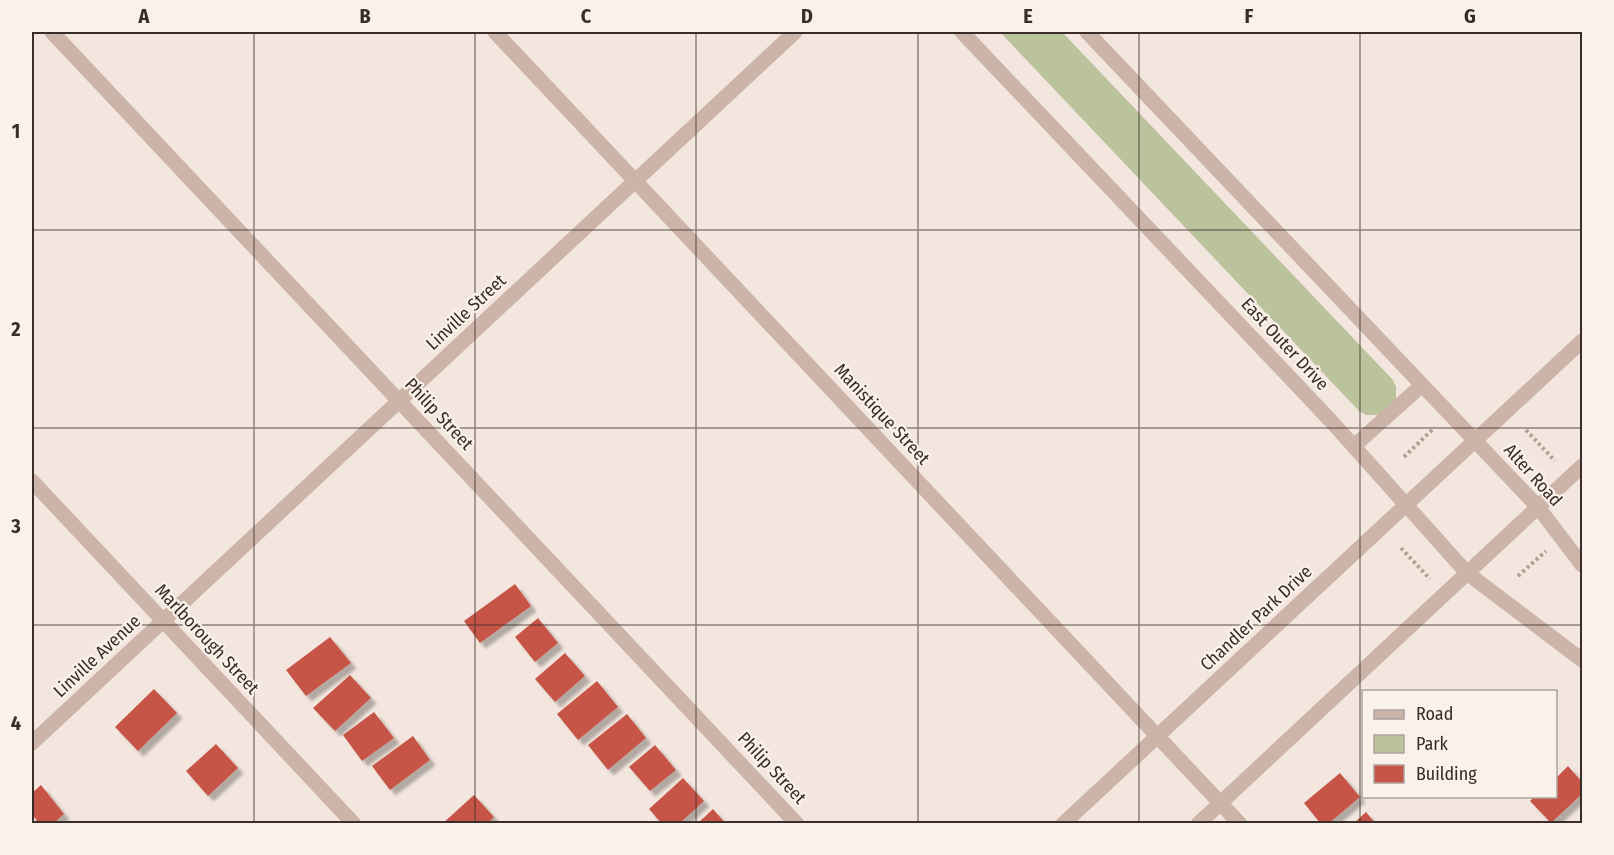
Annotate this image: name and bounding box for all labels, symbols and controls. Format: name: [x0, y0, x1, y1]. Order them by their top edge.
text: A: [138, 4, 151, 28]
text: B: [359, 4, 371, 28]
text: C: [581, 4, 592, 28]
text: D: [801, 4, 813, 28]
text: E: [1023, 4, 1033, 28]
text: F: [1245, 4, 1254, 28]
text: G: [1464, 4, 1476, 28]
text: 1: [12, 119, 20, 143]
street label: Linville Street: [421, 269, 511, 355]
street label: East Outer Drive: [1237, 293, 1334, 395]
text: 2: [10, 317, 21, 341]
street label: Manistique Street: [830, 359, 935, 469]
street label: Philip Street: [400, 373, 478, 455]
street label: Alter Road: [1499, 439, 1567, 511]
text: 3: [10, 514, 21, 538]
street label: Chandler Park Drive: [1196, 561, 1317, 675]
street label: Marlborough Street: [150, 579, 264, 699]
street label: Linville Avenue: [49, 610, 145, 702]
legend: [1362, 690, 1557, 798]
text: Road: [1416, 703, 1453, 725]
text: 4: [11, 711, 21, 735]
street label: Philip Street: [733, 727, 811, 809]
text: Park: [1416, 733, 1449, 755]
text: Building: [1416, 763, 1477, 785]

